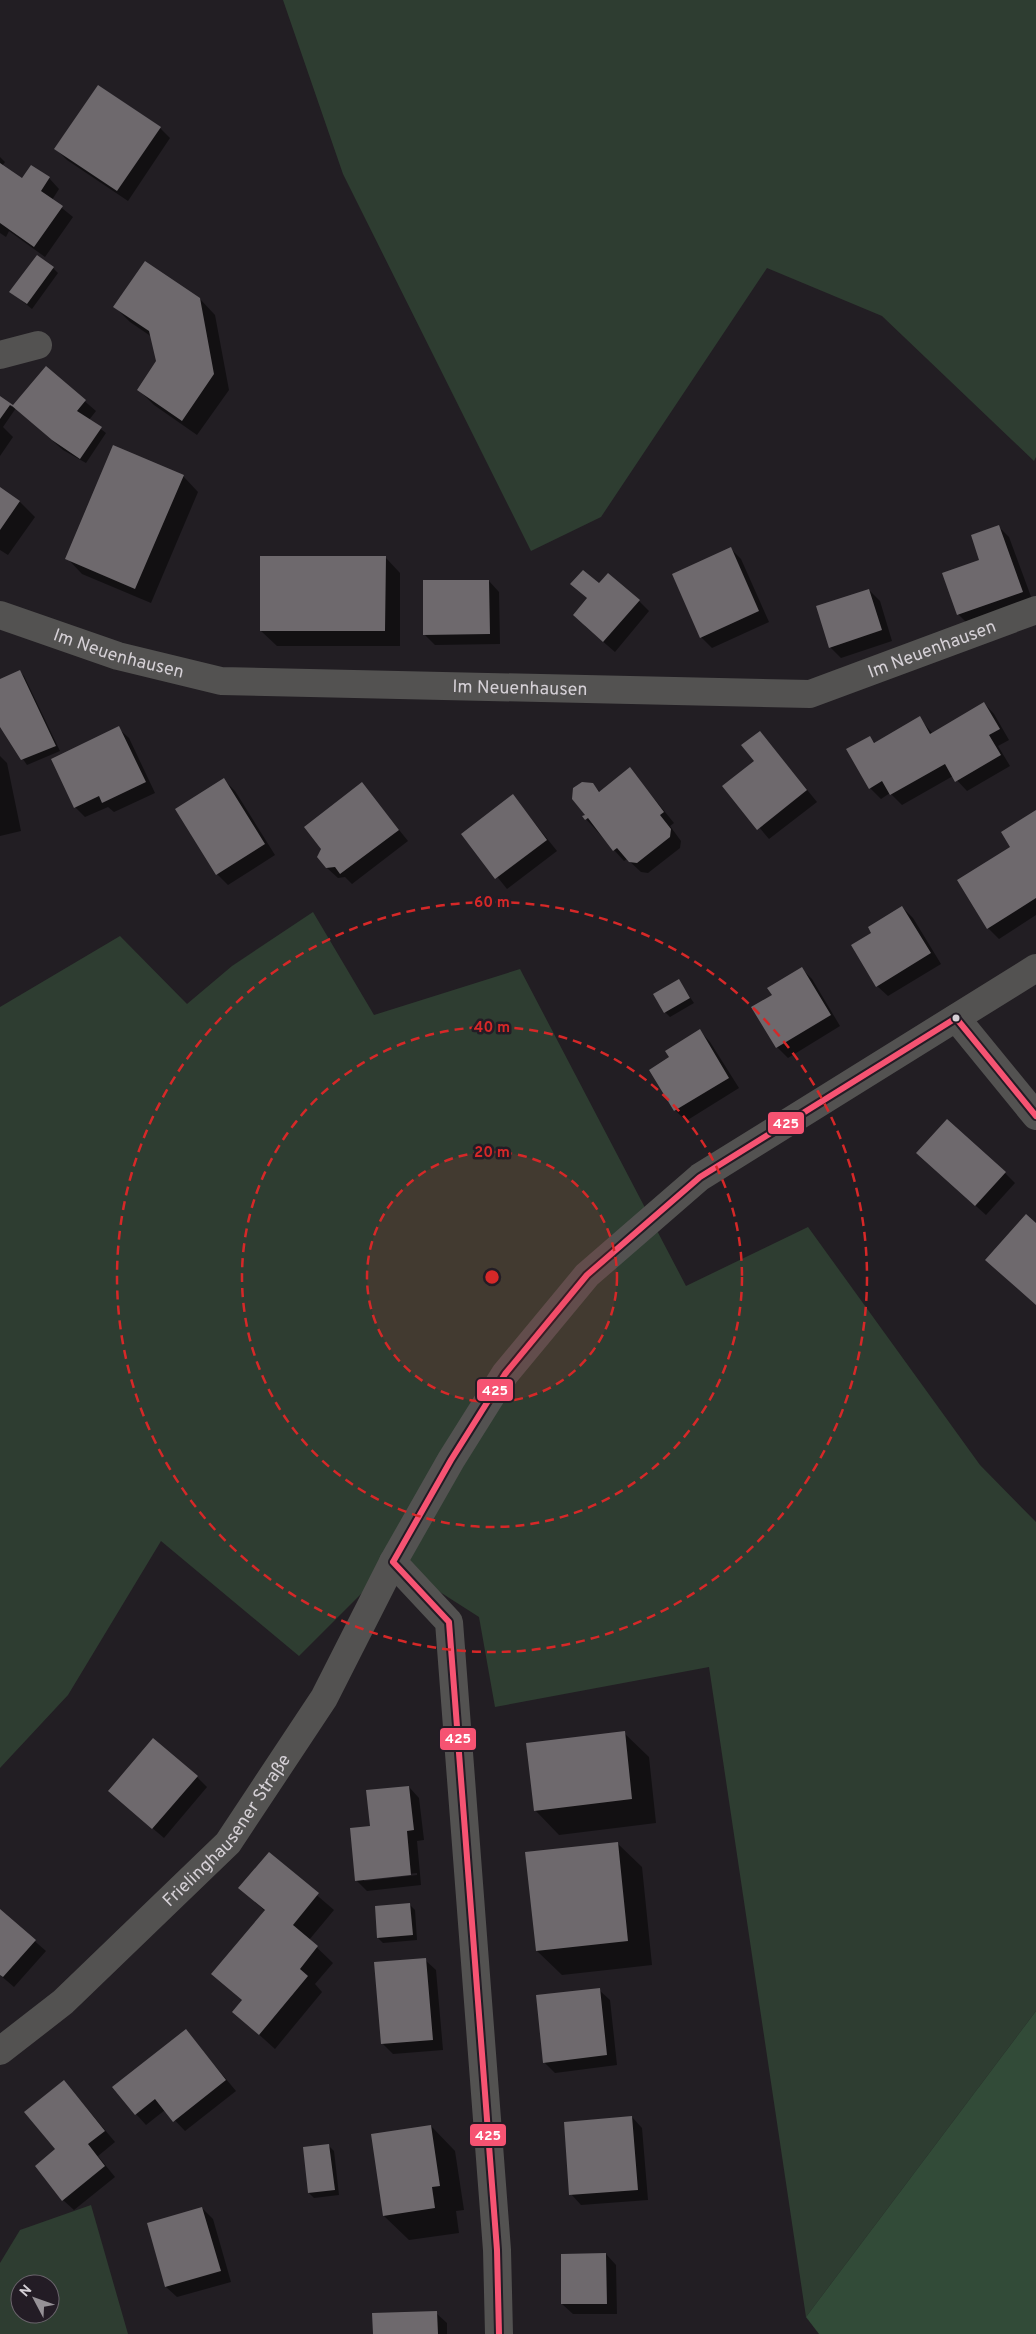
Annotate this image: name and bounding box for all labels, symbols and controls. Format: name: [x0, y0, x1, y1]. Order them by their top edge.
street label: Im Neuenhausen: [865, 616, 1000, 684]
street label: Im Neuenhausen: [50, 624, 186, 685]
street label: Im Neuenhausen: [452, 676, 588, 702]
text: 60 m: [474, 894, 510, 913]
unlabelled marker: [951, 1013, 961, 1023]
text: 40 m: [474, 1019, 510, 1038]
line badge: 425: [767, 1111, 805, 1135]
text: 425: [773, 1116, 799, 1133]
text: 20 m: [474, 1144, 510, 1163]
centre of rings: [483, 1268, 501, 1286]
line badge: 425: [476, 1378, 514, 1402]
text: 425: [482, 1383, 508, 1400]
line badge: 425: [439, 1727, 477, 1751]
text: 425: [445, 1731, 471, 1748]
street label: Frielinghausener Straße: [159, 1750, 297, 1913]
line badge: 425: [469, 2123, 507, 2147]
text: 425: [475, 2128, 501, 2145]
north arrow: [10, 2274, 60, 2324]
text: N: [17, 2282, 36, 2301]

